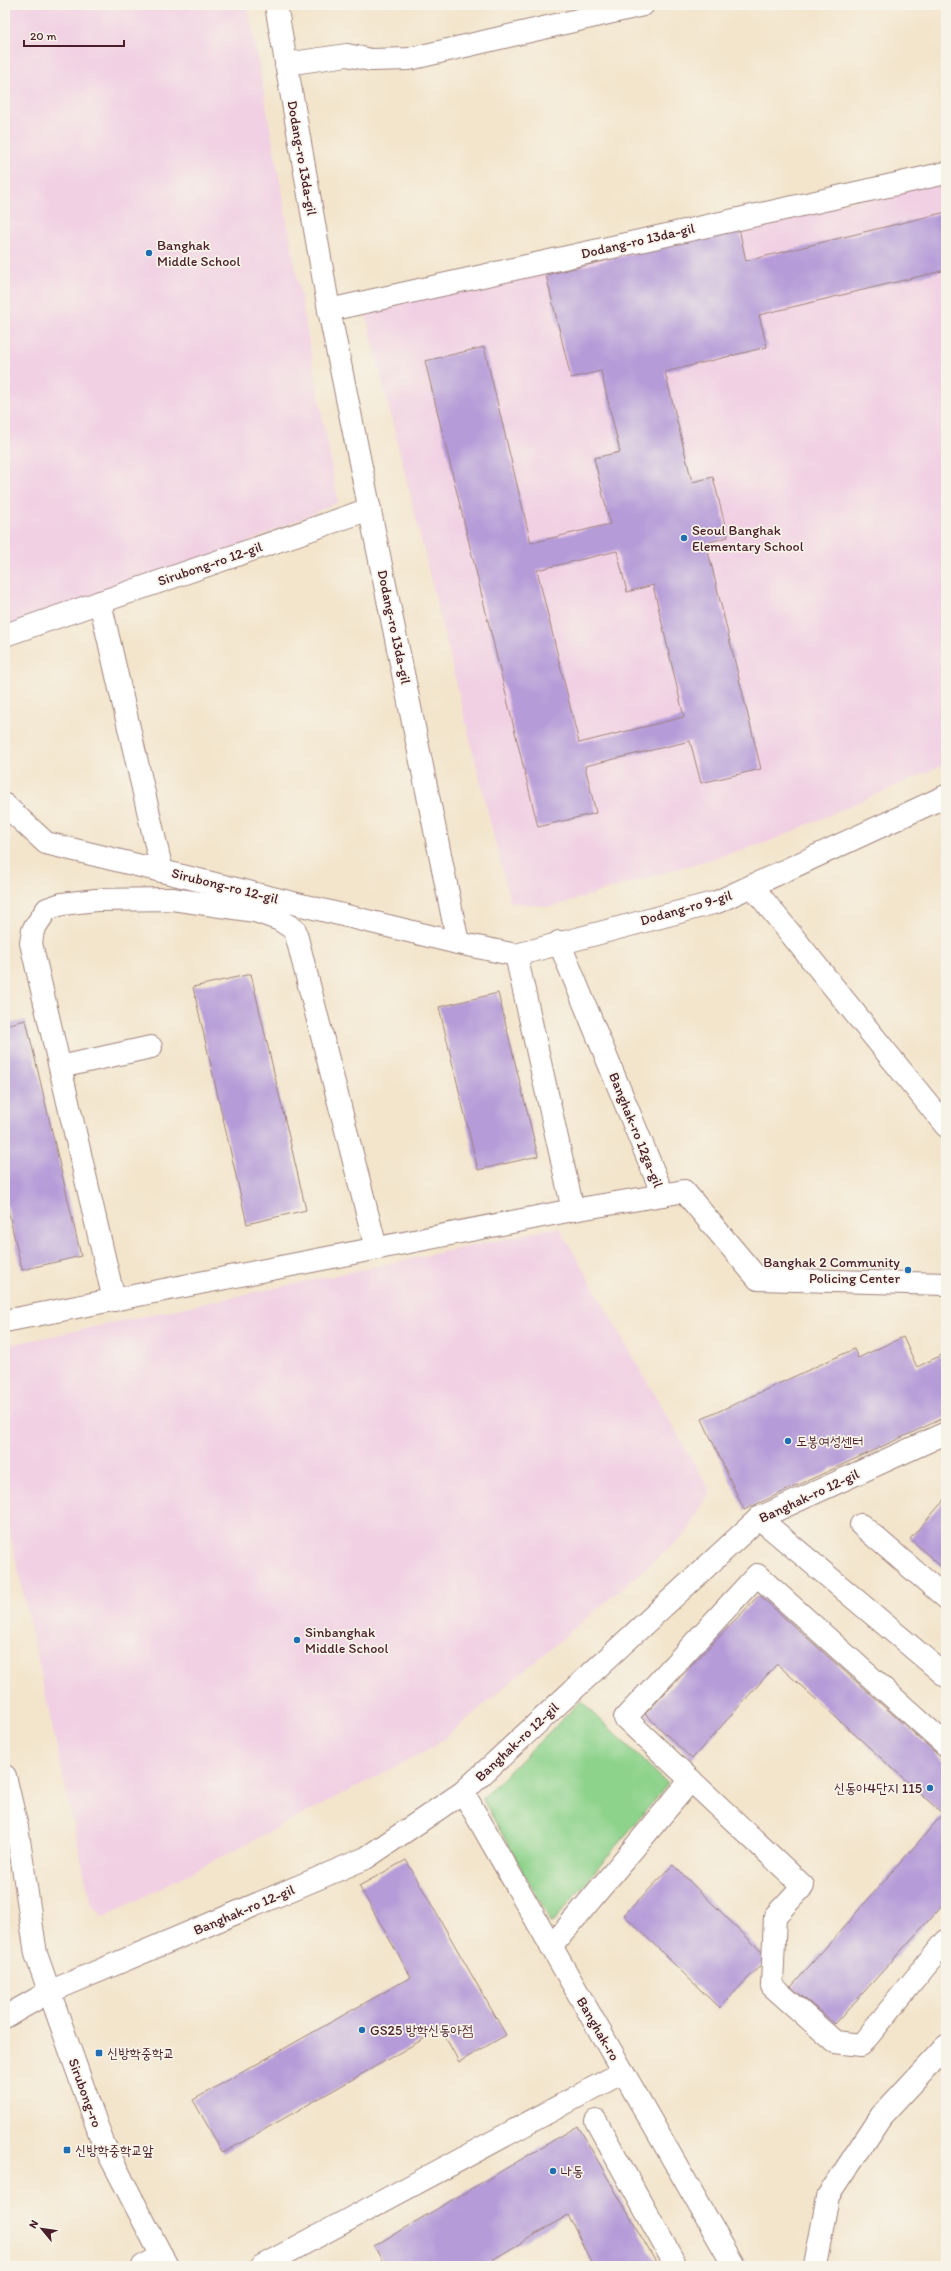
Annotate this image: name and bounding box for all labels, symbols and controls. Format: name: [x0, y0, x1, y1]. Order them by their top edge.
scale bar: [24, 22, 124, 48]
text: 20 m: [30, 29, 57, 43]
street label: Dodang-ro 13da-gil: [284, 99, 320, 217]
street label: Dodang-ro 13da-gil: [579, 220, 697, 262]
place label: Banghak Middle School: [157, 237, 240, 270]
marker: Banghak Middle School: [144, 248, 154, 258]
place label: Seoul Banghak Elementary School: [692, 522, 804, 555]
marker: Seoul Banghak Elementary School: [679, 533, 689, 543]
street label: Sirubong-ro 12-gil: [155, 538, 265, 590]
street label: Dodang-ro 13da-gil: [374, 568, 414, 686]
street label: Sirubong-ro 12-gil: [170, 864, 280, 908]
street label: Dodang-ro 9-gil: [638, 887, 734, 929]
street label: Banghak-ro 12ga-gil: [605, 1070, 667, 1190]
place label: Banghak 2 Community Policing Center: [763, 1254, 900, 1287]
marker: Banghak 2 Community Policing Center: [903, 1265, 913, 1275]
place label: 도봉여성센터: [796, 1433, 864, 1450]
marker: 도봉여성센터: [783, 1436, 793, 1446]
street label: Banghak-ro 12-gil: [756, 1465, 862, 1527]
place label: Sinbanghak Middle School: [305, 1624, 388, 1657]
marker: Sinbanghak Middle School: [292, 1635, 302, 1645]
street label: Banghak-ro 12-gil: [472, 1699, 562, 1785]
place label: 신동아4단지 115: [834, 1780, 922, 1797]
marker: 신동아4단지 115: [925, 1783, 935, 1793]
street label: Banghak-ro 12-gil: [191, 1881, 297, 1939]
street label: Banghak-ro: [573, 1994, 623, 2064]
place label: GS25 방학신동아점: [370, 2022, 473, 2039]
marker: GS25 방학신동아점: [357, 2025, 367, 2035]
place label: 신방학중학교: [107, 2045, 175, 2062]
marker: 신방학중학교: [94, 2048, 104, 2058]
street label: Sirubong-ro: [65, 2056, 105, 2130]
place label: 신방학중학교앞: [75, 2142, 154, 2159]
marker: 신방학중학교앞: [62, 2145, 72, 2155]
place label: 나동: [561, 2163, 584, 2180]
marker: 나동: [548, 2166, 558, 2176]
north arrow: [22, 2209, 62, 2249]
text: N: [26, 2218, 41, 2231]

